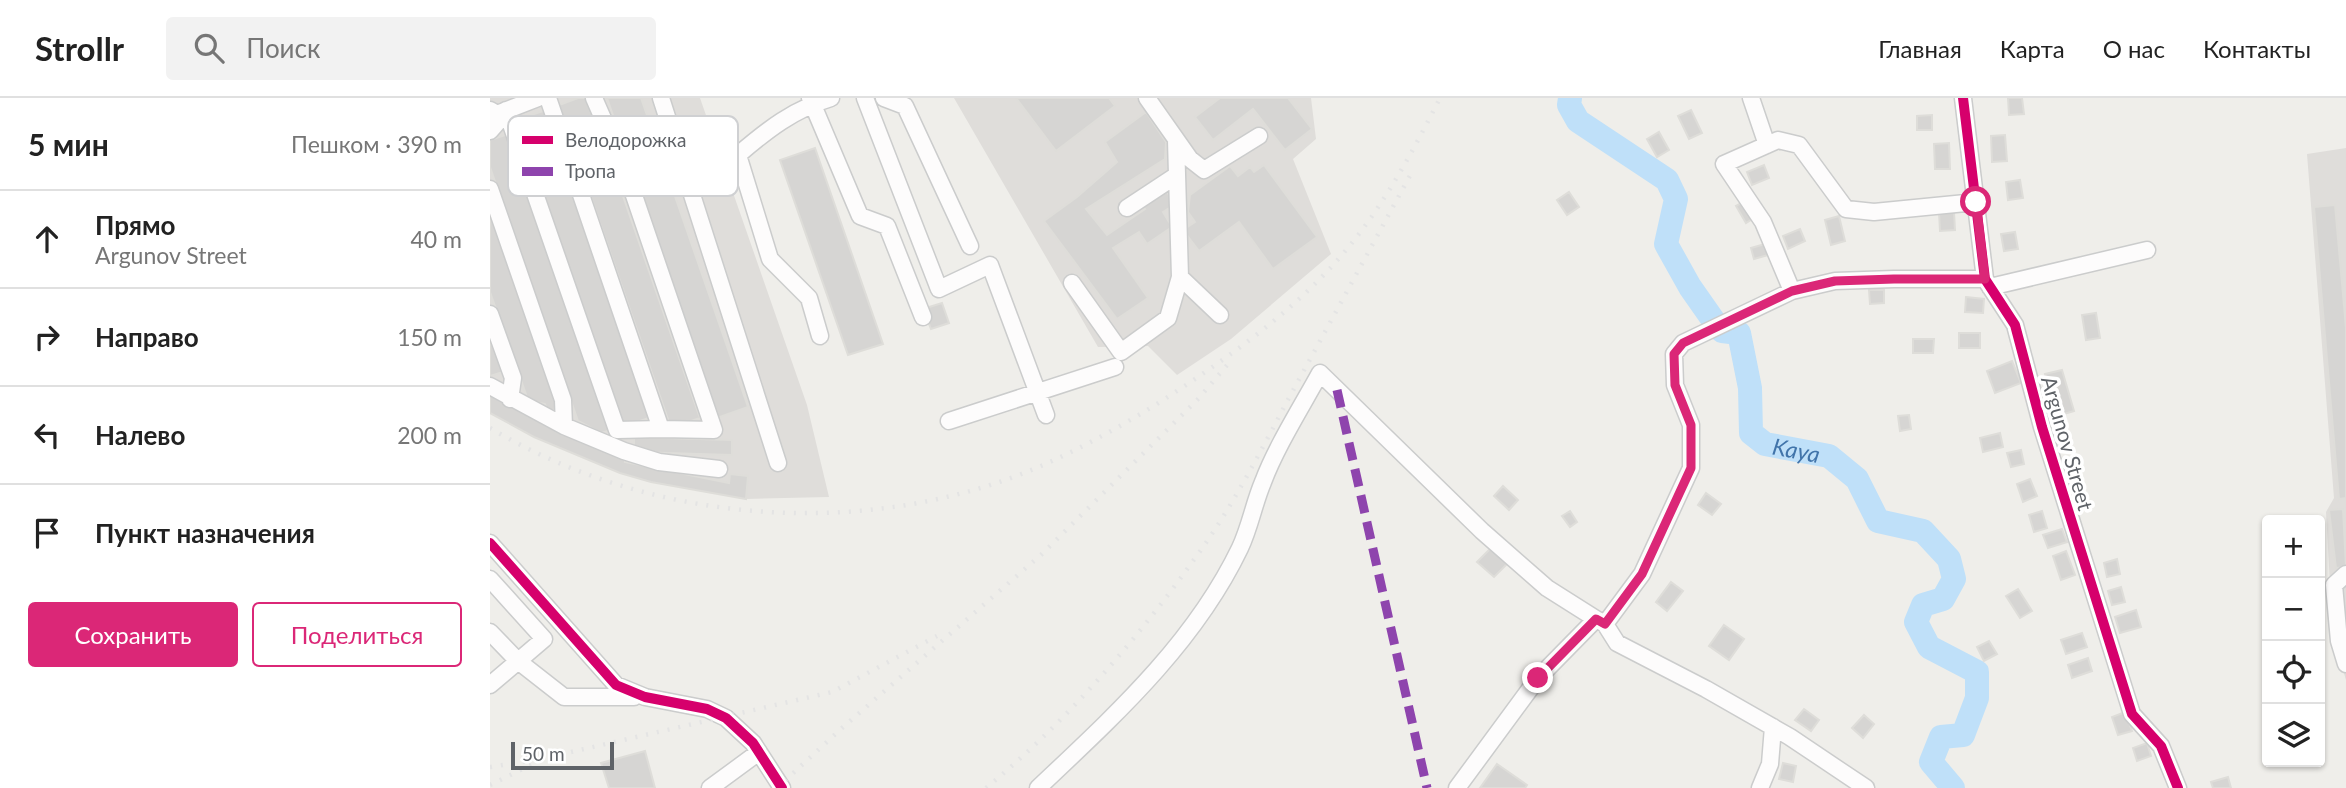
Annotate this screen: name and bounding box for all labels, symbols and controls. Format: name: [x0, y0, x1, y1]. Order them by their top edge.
search box: [166, 17, 656, 80]
text: Strollr: [35, 28, 124, 68]
icon: search: [190, 29, 228, 67]
text: Поиск: [246, 32, 320, 64]
text: Главная: [1878, 34, 1962, 63]
text: Карта: [2000, 34, 2065, 63]
text: О нас: [2103, 34, 2165, 63]
text: Контакты: [2203, 34, 2311, 63]
legend: [508, 116, 738, 196]
text: 5 мин: [28, 126, 109, 162]
text: Велодорожка: [565, 128, 686, 151]
text: Пешком · 390 m: [291, 130, 462, 158]
text: Тропа: [565, 159, 616, 182]
route start: [1960, 186, 1991, 217]
text: Прямо: [95, 209, 176, 241]
icon: ahead: [28, 220, 66, 258]
text: 40 m: [411, 225, 462, 253]
text: Argunov Street: [95, 241, 247, 269]
icon: right: [28, 318, 66, 356]
text: Направо: [95, 321, 199, 353]
text: 150 m: [397, 323, 462, 351]
street label: Argunov Street: [2037, 373, 2099, 513]
icon: left: [28, 416, 66, 454]
text: Налево: [95, 419, 185, 451]
text: 200 m: [397, 421, 462, 449]
water label: Kaya: [1770, 432, 1822, 468]
icon: arrive: [28, 514, 66, 552]
map controls: [2262, 515, 2325, 767]
button: +: [2262, 515, 2325, 578]
text: Пункт назначения: [95, 517, 315, 549]
button: −: [2262, 578, 2325, 641]
button: Сохранить: [28, 602, 238, 667]
button: Поделиться: [252, 602, 462, 667]
button: locate: [2262, 641, 2325, 704]
route end: [1522, 662, 1553, 693]
button: layers: [2262, 704, 2325, 767]
scale bar: [511, 739, 614, 771]
text: 50 m: [522, 742, 565, 765]

